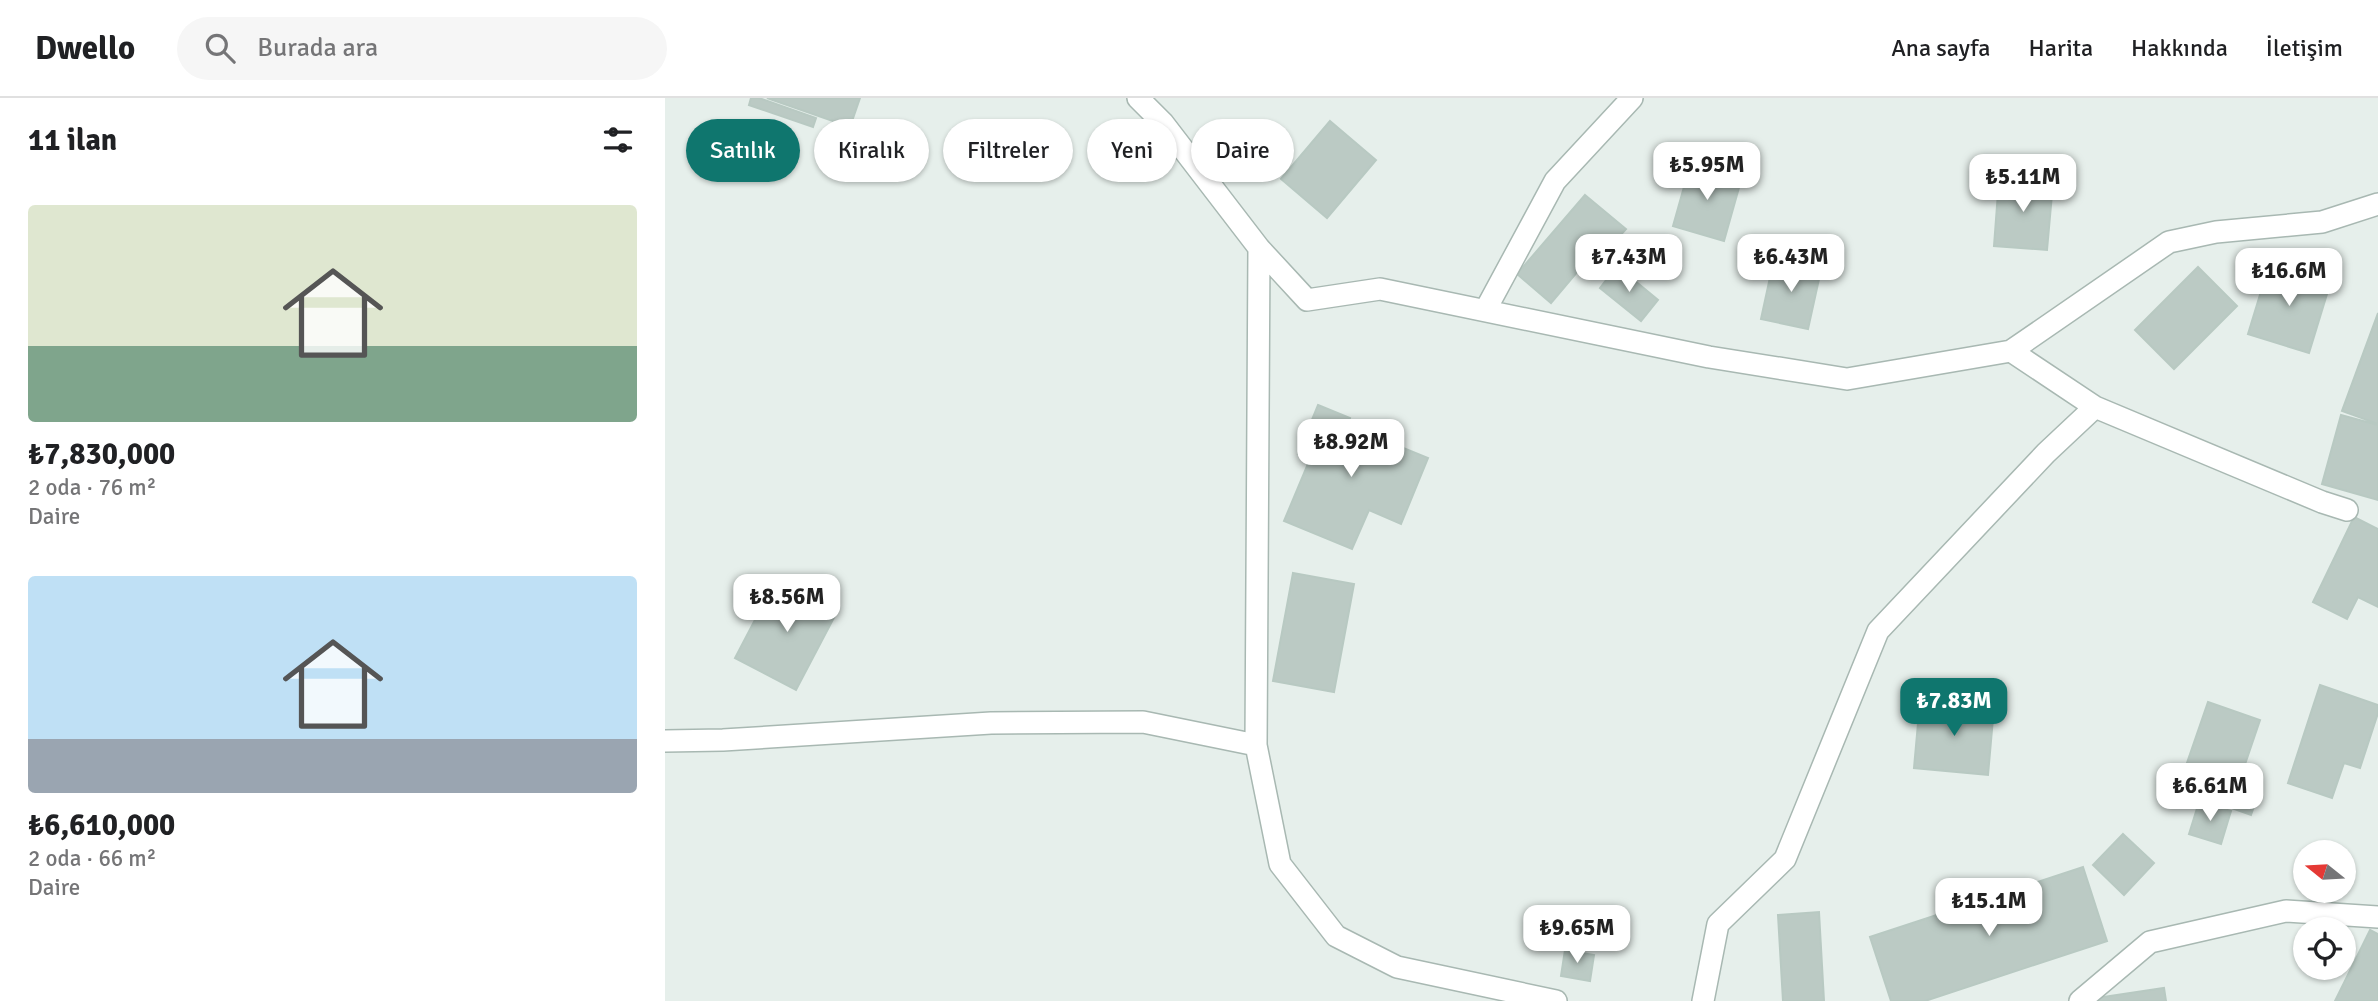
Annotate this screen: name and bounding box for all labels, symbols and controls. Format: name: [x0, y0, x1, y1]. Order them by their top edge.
search box: [177, 17, 667, 80]
text: Dwello: [35, 28, 135, 69]
icon: search: [201, 29, 239, 67]
text: Burada ara: [257, 32, 378, 64]
text: Ana sayfa: [1891, 33, 1991, 63]
text: Harita: [2029, 33, 2093, 63]
text: Hakkında: [2131, 33, 2228, 63]
text: İletişim: [2266, 33, 2343, 63]
chip: Satılık: [686, 119, 800, 182]
chip: Kiralık: [814, 119, 929, 182]
chip: Filtreler: [943, 119, 1073, 182]
chip: Yeni: [1087, 119, 1177, 182]
chip: Daire: [1191, 119, 1294, 182]
icon: filters: [599, 121, 637, 159]
text: 11 ilan: [28, 122, 117, 159]
pin: ₺5.95M: [1650, 142, 1764, 202]
text: ₺5.95M: [1669, 150, 1745, 179]
pin: ₺5.11M: [1966, 155, 2080, 214]
text: ₺5.11M: [1985, 162, 2061, 191]
pin: ₺7.43M: [1572, 234, 1686, 294]
pin: ₺6.43M: [1734, 234, 1848, 294]
text: ₺7.43M: [1591, 242, 1667, 271]
text: ₺6.43M: [1753, 242, 1829, 271]
pin: ₺16.6M: [2232, 248, 2346, 308]
icon: home: [270, 250, 396, 376]
text: ₺16.6M: [2251, 256, 2327, 285]
pin: ₺8.92M: [1294, 420, 1408, 479]
text: ₺8.92M: [1313, 427, 1389, 456]
text: ₺7,830,000: [28, 436, 175, 473]
text: 2 oda · 76 m²: [28, 473, 156, 502]
text: Daire: [28, 502, 80, 531]
pin: ₺8.56M: [730, 574, 844, 634]
text: ₺8.56M: [749, 582, 825, 611]
icon: home: [270, 621, 396, 747]
pin: ₺7.83M: [1897, 678, 2011, 738]
text: ₺7.83M: [1916, 686, 1992, 715]
pin: ₺6.61M: [2153, 764, 2267, 823]
text: ₺6.61M: [2172, 771, 2248, 800]
text: ₺6,610,000: [28, 807, 175, 844]
north arrow: [2293, 840, 2355, 903]
map controls: [2293, 840, 2356, 980]
text: 2 oda · 66 m²: [28, 844, 156, 873]
text: Daire: [28, 873, 80, 902]
pin: ₺15.1M: [1932, 878, 2046, 938]
text: ₺15.1M: [1951, 886, 2027, 915]
pin: ₺9.65M: [1520, 906, 1634, 965]
text: ₺9.65M: [1539, 913, 1615, 942]
button: locate: [2293, 917, 2356, 980]

